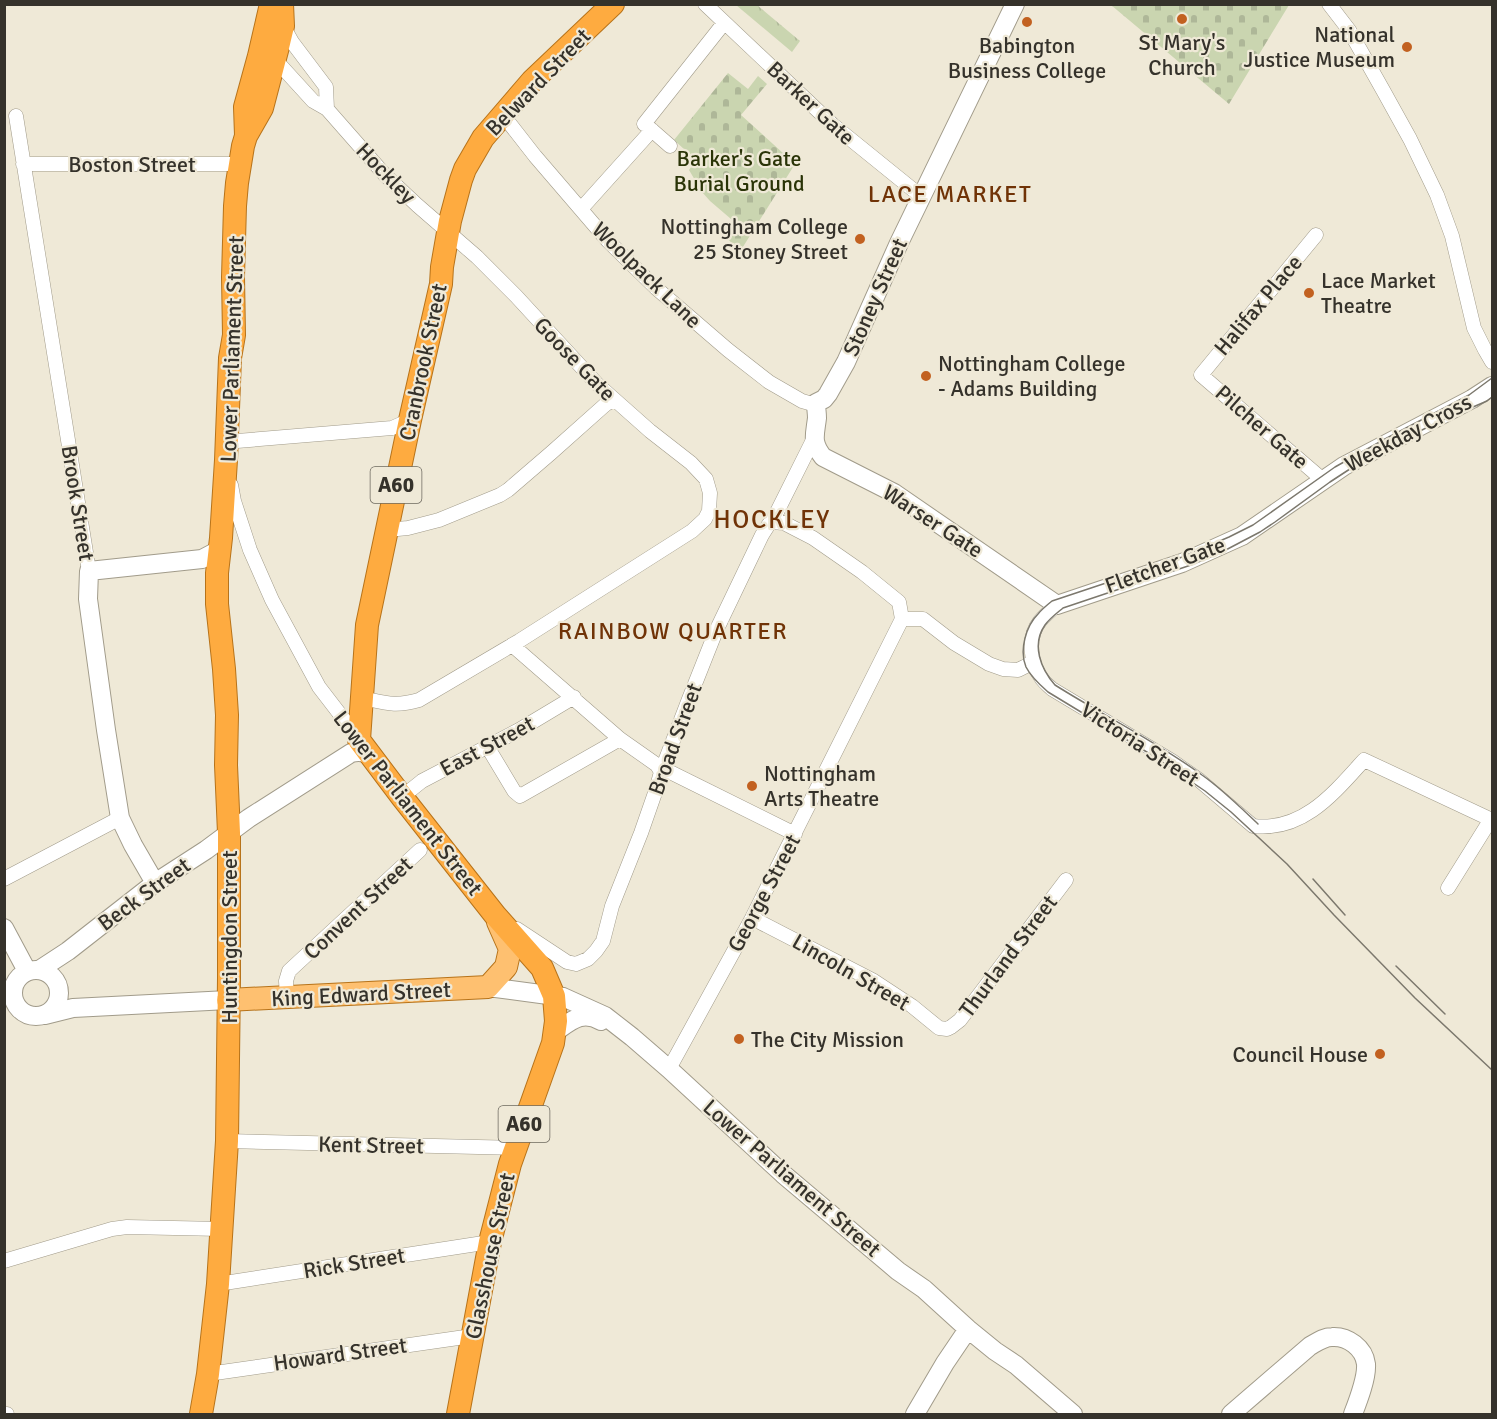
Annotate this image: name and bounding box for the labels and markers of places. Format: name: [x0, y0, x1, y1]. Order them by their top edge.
marker: St Mary's Church: [1175, 12, 1189, 26]
marker: Babington Business College: [1020, 15, 1034, 29]
place label: National Justice Museum: [1244, 21, 1395, 73]
place label: St Mary's Church: [1139, 29, 1225, 81]
place label: Babington Business College: [948, 32, 1106, 84]
marker: National Justice Museum: [1400, 40, 1414, 54]
place label: Nottingham College 25 Stoney Street: [660, 213, 848, 265]
marker: Nottingham College 25 Stoney Street: [853, 232, 867, 246]
place label: Lace Market Theatre: [1321, 267, 1436, 319]
marker: Lace Market Theatre: [1302, 286, 1316, 300]
place label: Nottingham College - Adams Building: [938, 350, 1126, 402]
marker: Nottingham College - Adams Building: [919, 369, 933, 383]
place label: Nottingham Arts Theatre: [764, 760, 879, 812]
marker: Nottingham Arts Theatre: [745, 779, 759, 793]
place label: The City Mission: [751, 1026, 904, 1053]
marker: The City Mission: [732, 1032, 746, 1046]
place label: Council House: [1233, 1041, 1368, 1068]
marker: Council House: [1373, 1047, 1387, 1061]

